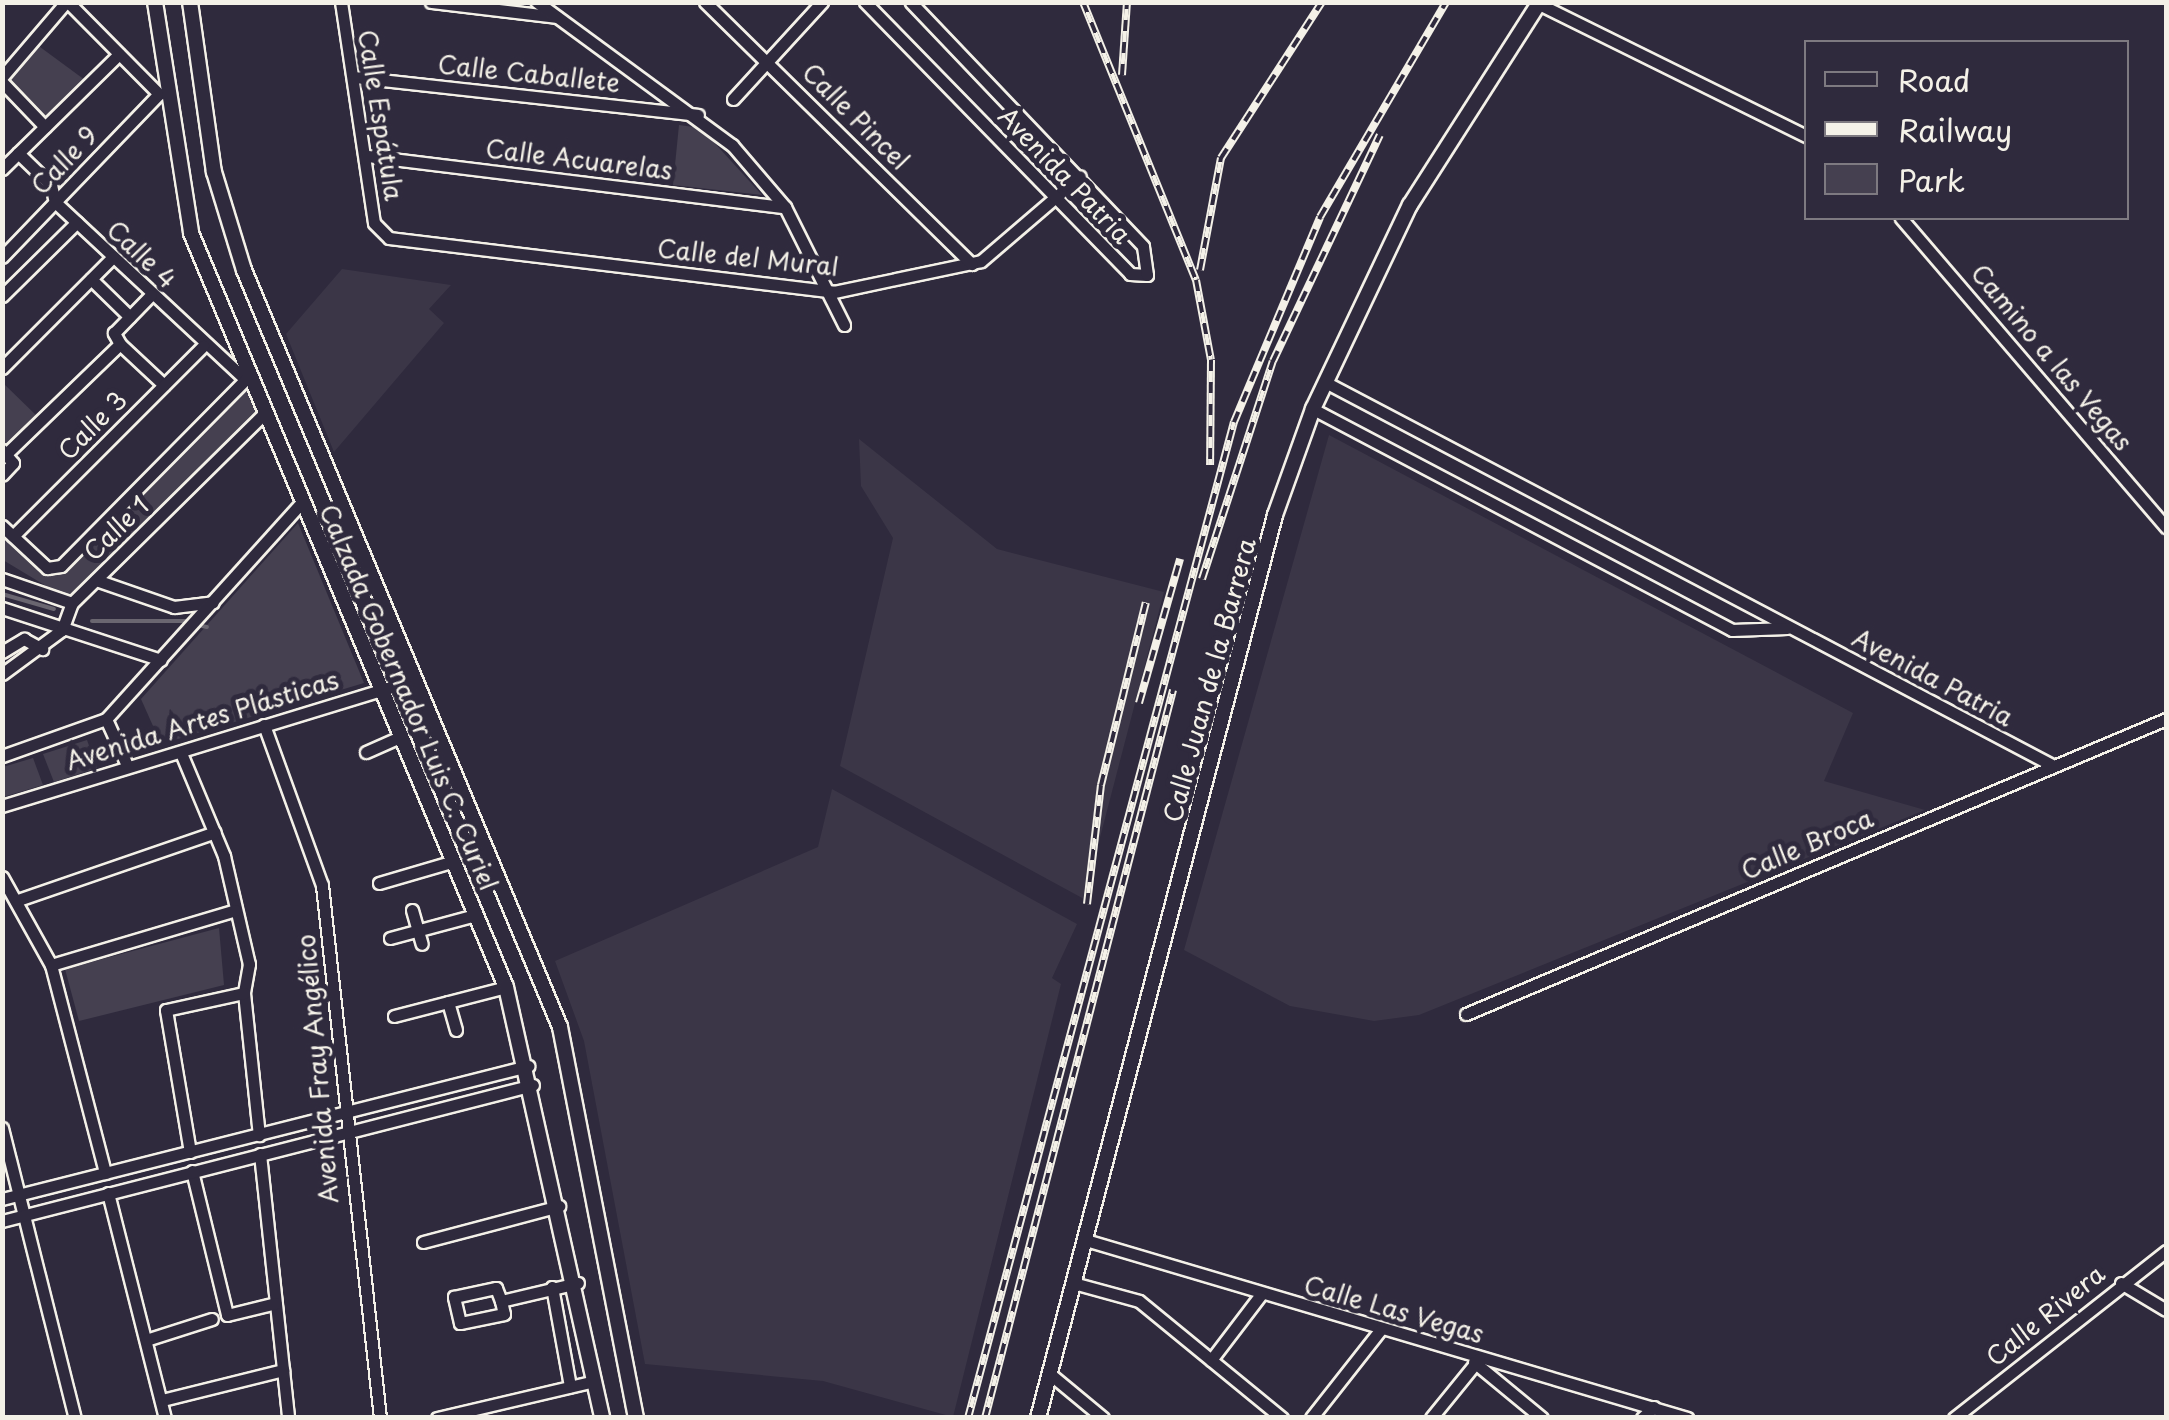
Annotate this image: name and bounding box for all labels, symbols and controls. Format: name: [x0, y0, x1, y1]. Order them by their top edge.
street label: Calle Espátula: [353, 27, 409, 203]
legend: [1804, 40, 2129, 220]
street label: Calle Caballete: [436, 49, 622, 97]
street label: Calle Pincel: [796, 56, 916, 176]
text: Road: [1898, 57, 1971, 102]
street label: Avenida Patria: [993, 101, 1137, 249]
text: Railway: [1898, 107, 2012, 152]
street label: Calle 9: [24, 120, 104, 200]
street label: Calle Acuarelas: [484, 133, 674, 185]
text: Park: [1898, 157, 1965, 202]
street label: Calle 4: [101, 214, 183, 294]
street label: Calle del Mural: [655, 232, 841, 282]
street label: Camino a las Vegas: [1965, 257, 2139, 457]
street label: Calle 3: [51, 384, 133, 466]
street label: Calle 1: [77, 489, 155, 567]
street label: Calzada Gobernador Luis C. Curiel: [313, 498, 505, 896]
street label: Calle Juan de la Barrera: [1156, 533, 1262, 827]
street label: Avenida Patria: [1848, 622, 2018, 732]
street label: Avenida Artes Plásticas: [61, 664, 343, 776]
street label: Calle Broca: [1736, 803, 1878, 885]
street label: Avenida Fray Angélico: [290, 933, 344, 1205]
street label: Calle Rivera: [1979, 1258, 2111, 1372]
street label: Calle Las Vegas: [1300, 1269, 1488, 1349]

